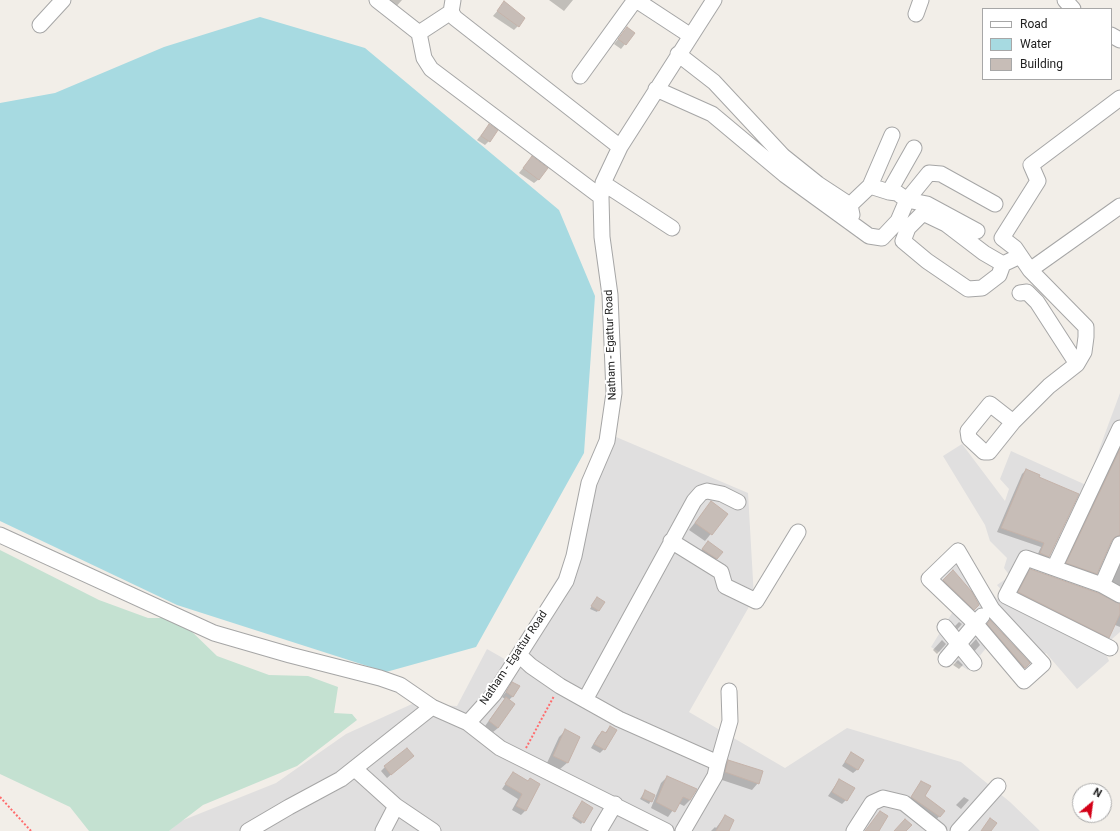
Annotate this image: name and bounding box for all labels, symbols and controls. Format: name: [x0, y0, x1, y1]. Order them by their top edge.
legend: [982, 8, 1112, 80]
text: Road: [1020, 17, 1048, 31]
text: Water: [1020, 37, 1051, 51]
text: Building: [1020, 57, 1063, 71]
street label: Natham - Egattur Road: [602, 289, 620, 401]
street label: Natham - Egattur Road: [478, 608, 550, 708]
north arrow: [1072, 783, 1112, 823]
text: N: [1091, 785, 1104, 801]

